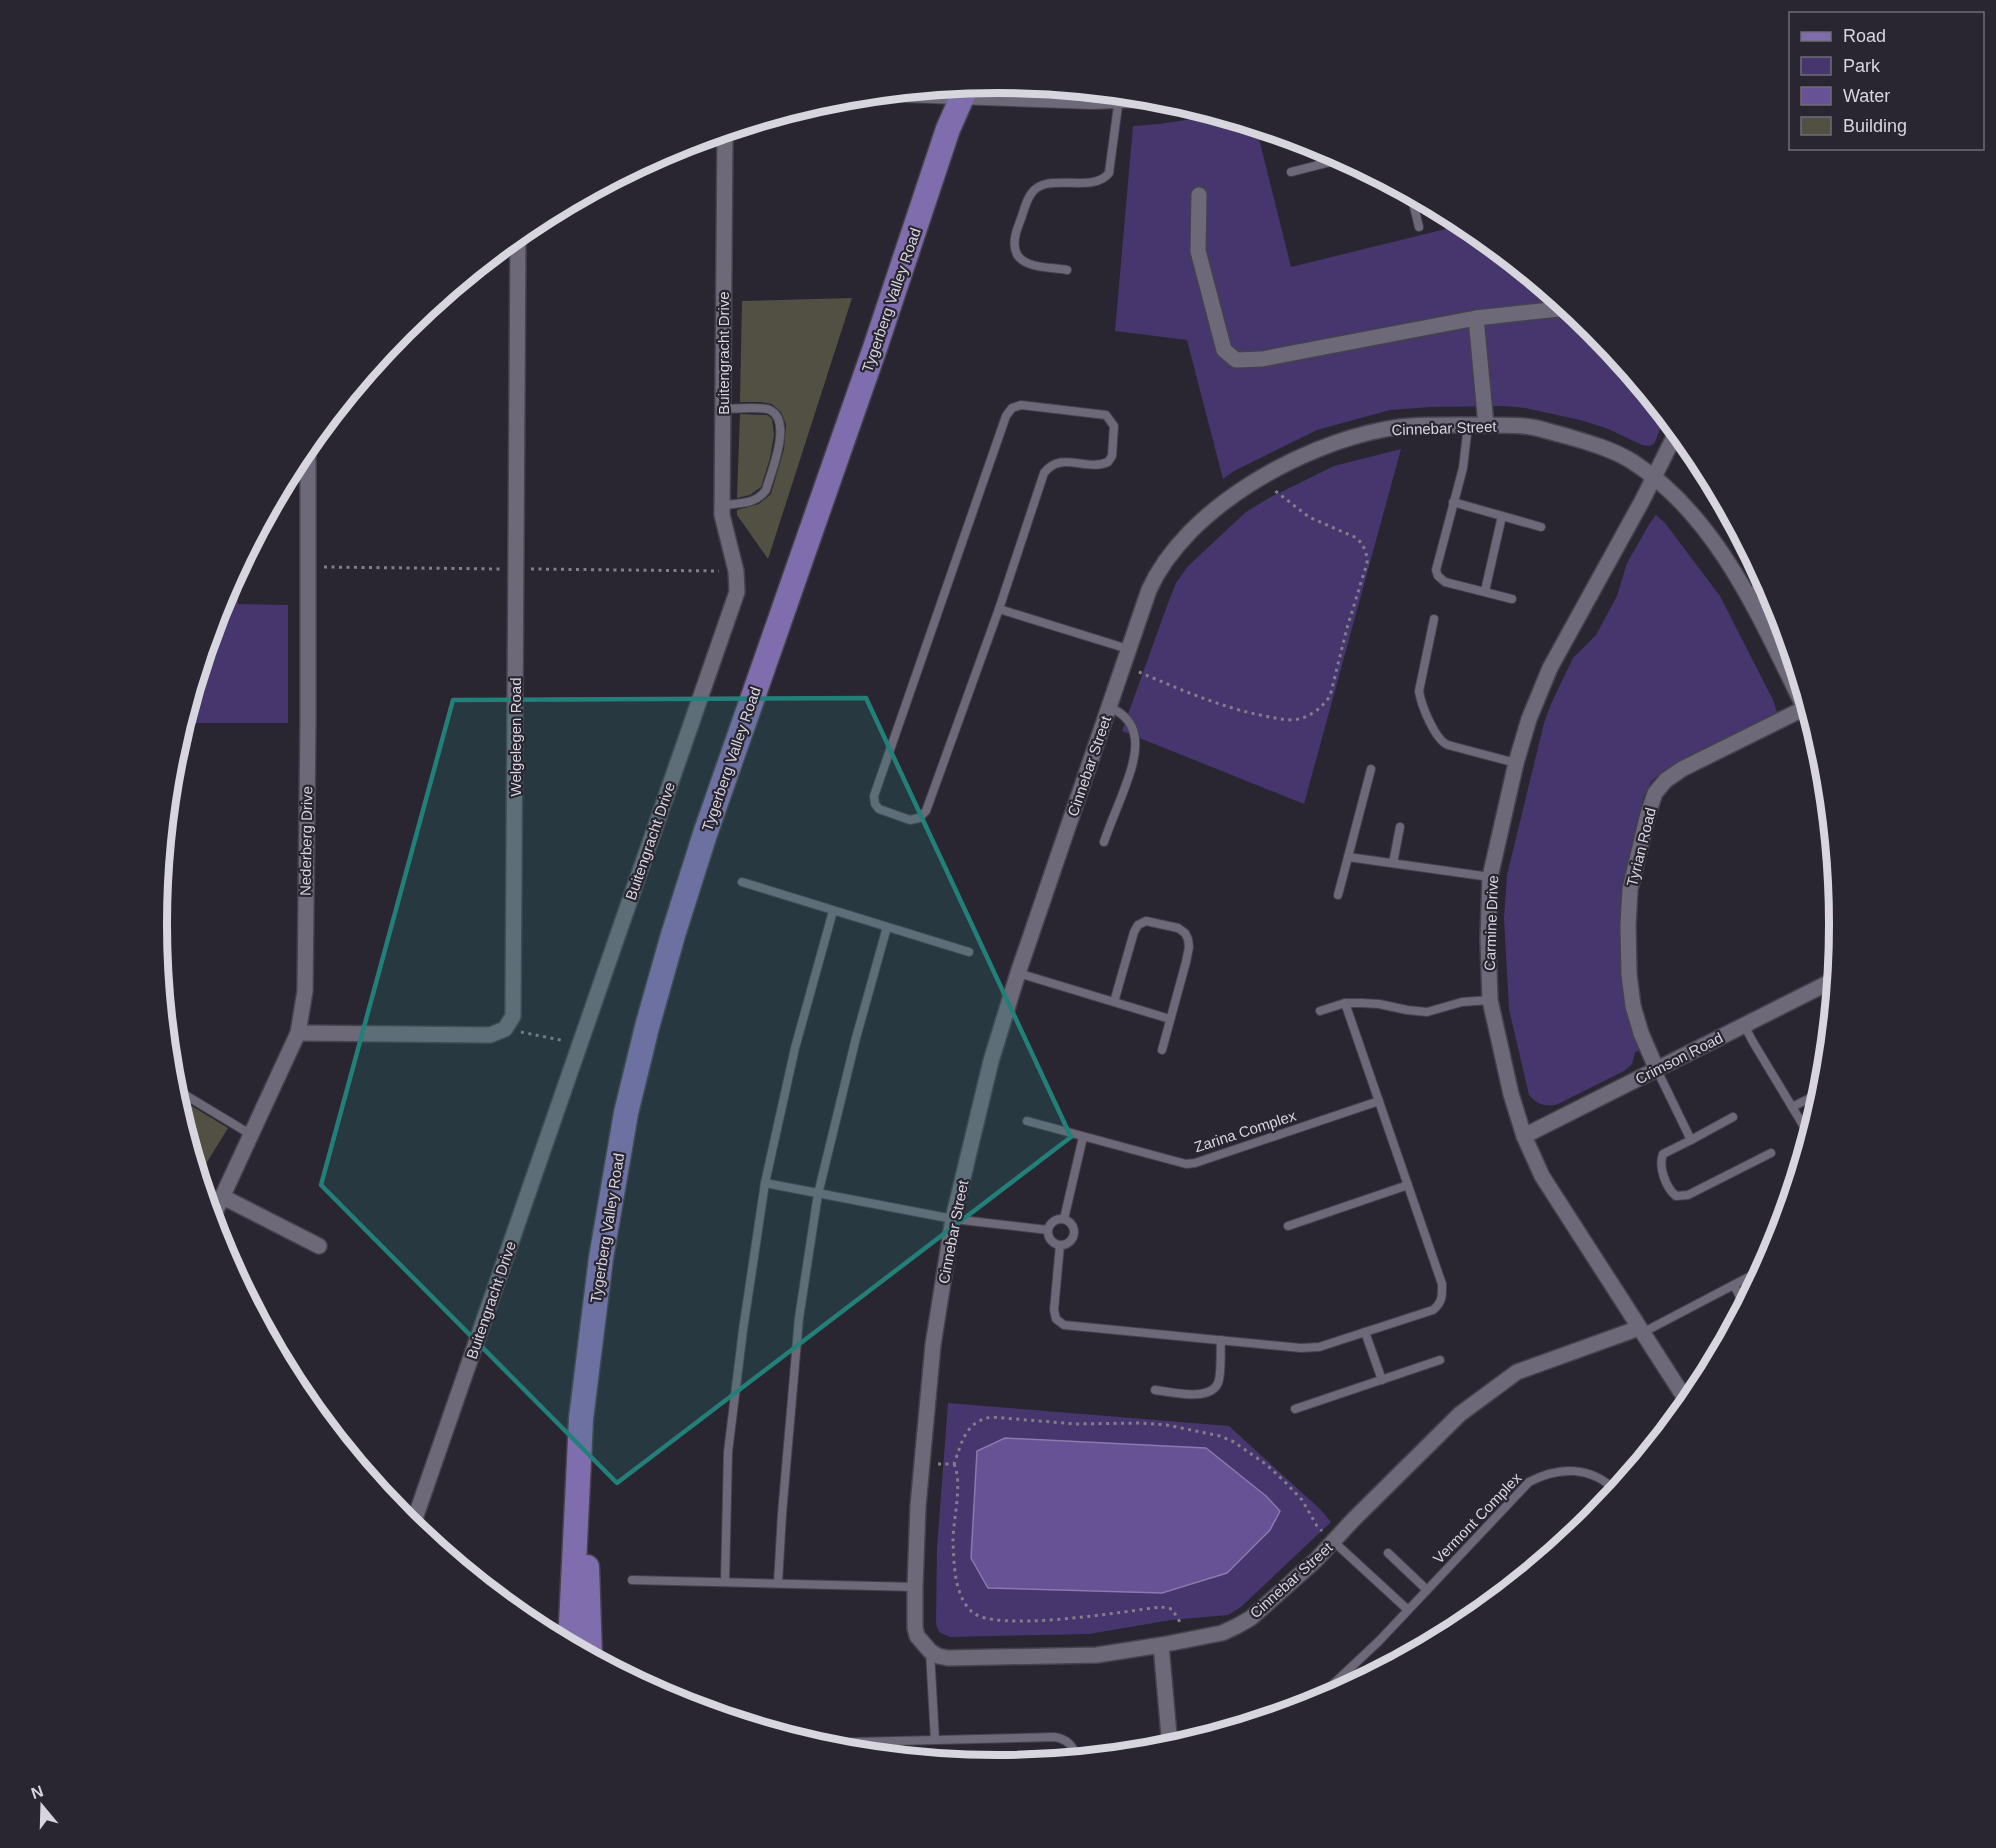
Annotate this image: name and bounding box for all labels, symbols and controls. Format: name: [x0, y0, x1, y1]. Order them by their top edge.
legend: [1789, 12, 1984, 150]
text: Road: [1843, 26, 1886, 46]
text: Park: [1843, 56, 1881, 76]
text: Water: [1843, 86, 1890, 106]
text: Building: [1843, 116, 1907, 136]
street label: Tygerberg Valley Road: [858, 226, 924, 374]
street label: Buitengracht Drive: [715, 291, 732, 415]
street label: Cinnebar Street: [1391, 418, 1498, 438]
street label: Welgelegen Road: [507, 678, 524, 796]
street label: Tygerberg Valley Road: [698, 685, 764, 833]
street label: Cinnebar Street: [1064, 713, 1114, 818]
street label: Buitengracht Drive: [622, 780, 678, 902]
street label: Nederberg Drive: [297, 786, 315, 896]
street label: Tyrian Road: [1623, 806, 1659, 888]
street label: Carmine Drive: [1481, 875, 1501, 971]
street label: Crimson Road: [1632, 1029, 1726, 1087]
street label: Zarina Complex: [1192, 1106, 1298, 1155]
street label: Tygerberg Valley Road: [587, 1152, 627, 1304]
street label: Cinnebar Street: [935, 1178, 972, 1285]
street label: Buitengracht Drive: [463, 1239, 519, 1361]
street label: Vermont Complex: [1429, 1469, 1525, 1567]
street label: Cinnebar Street: [1246, 1538, 1336, 1621]
north arrow: [12, 1776, 72, 1836]
text: N: [29, 1782, 46, 1802]

